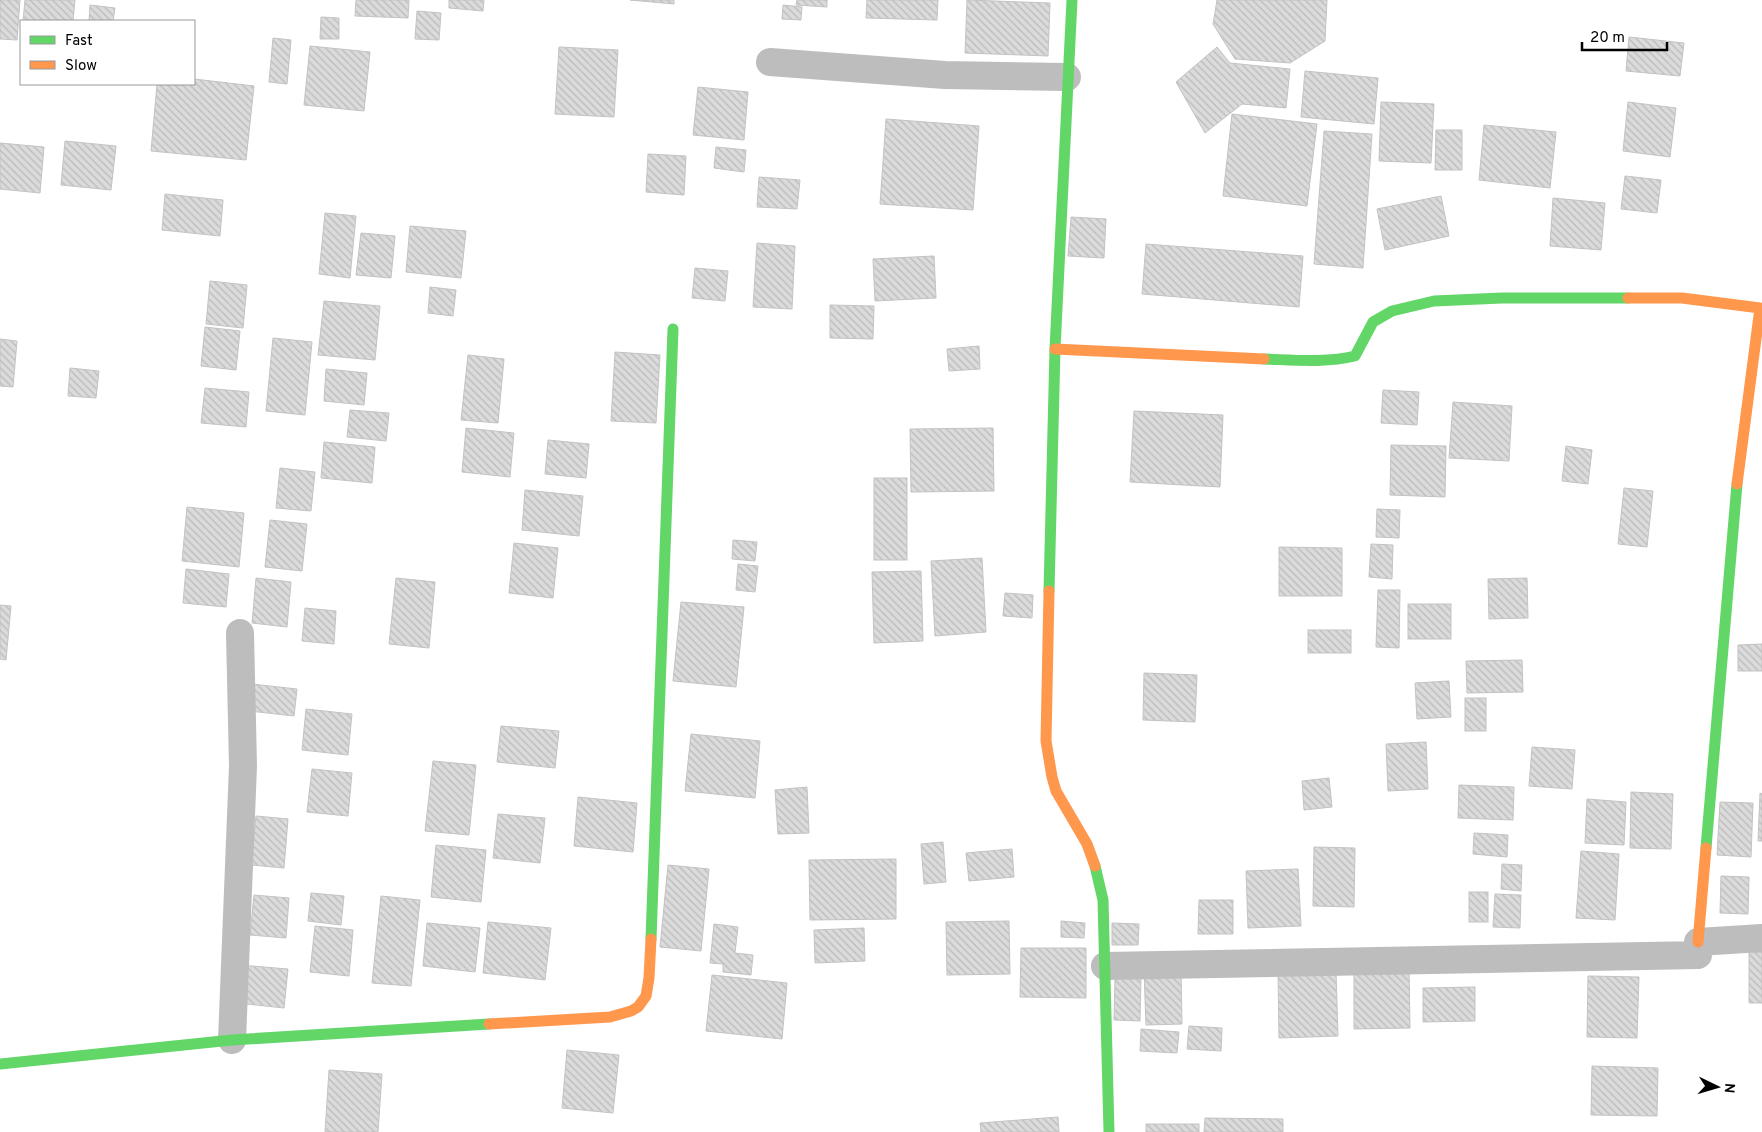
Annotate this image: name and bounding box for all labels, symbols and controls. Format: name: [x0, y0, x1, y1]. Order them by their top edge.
legend: [20, 20, 195, 85]
scale bar: [1582, 20, 1667, 52]
text: 20 m: [1590, 29, 1625, 48]
text: Fast: [65, 32, 93, 51]
text: Slow: [65, 57, 97, 76]
north arrow: [1692, 1062, 1742, 1112]
text: N: [1720, 1082, 1737, 1094]

